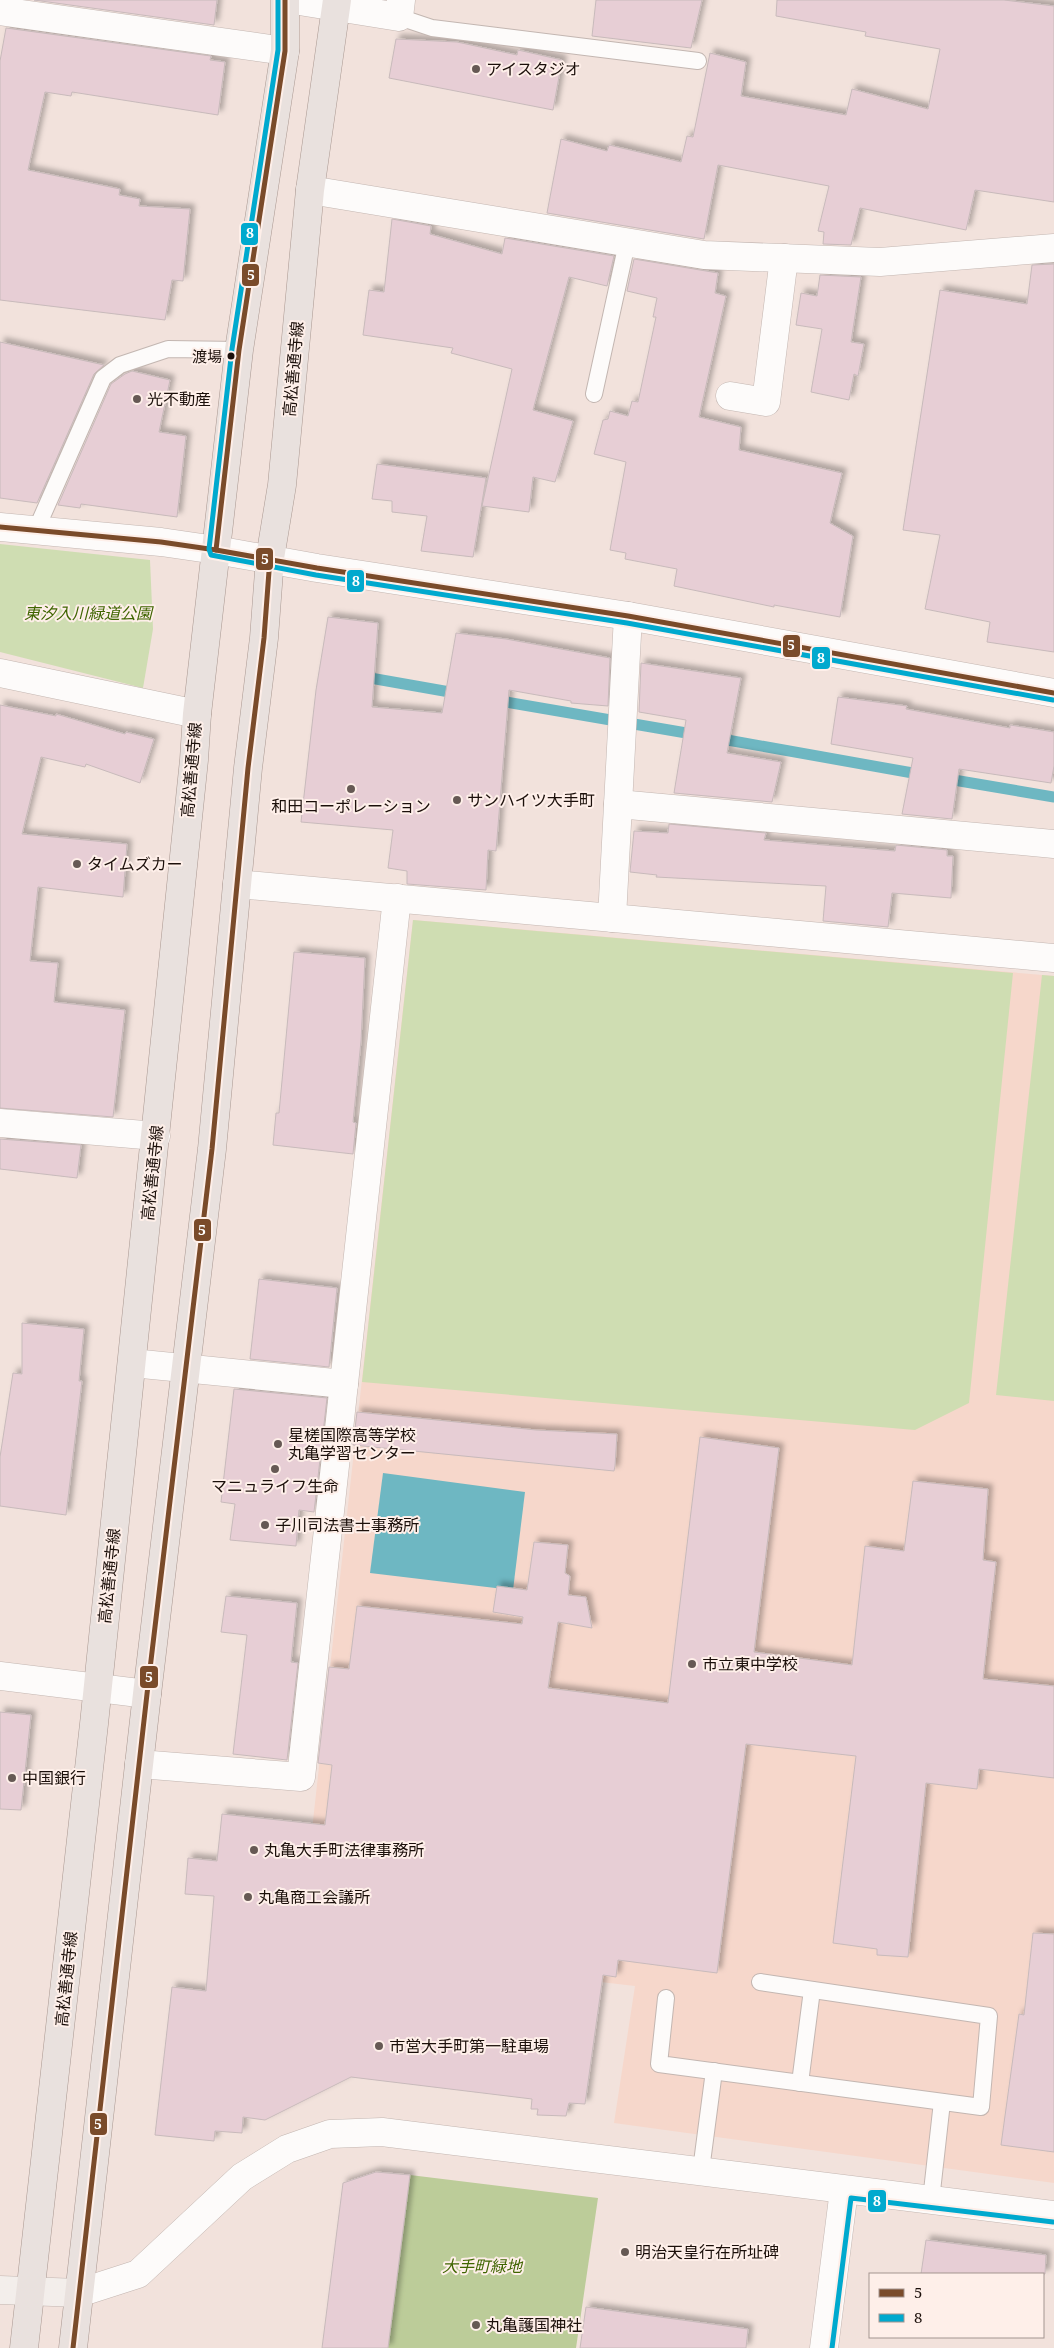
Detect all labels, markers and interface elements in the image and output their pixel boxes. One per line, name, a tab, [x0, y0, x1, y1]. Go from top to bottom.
place label: アイスタジオ	[486, 58, 581, 80]
marker: アイスタジオ	[470, 63, 482, 75]
line badge: 8	[240, 222, 259, 246]
text: 8	[246, 223, 254, 242]
line badge: 5	[241, 263, 260, 287]
text: 5	[247, 265, 255, 284]
street label: 高松善通寺線	[278, 320, 308, 418]
place label: 渡場	[192, 346, 222, 366]
marker: 渡場	[226, 351, 236, 361]
place label: 光不動産	[147, 388, 211, 410]
marker: 光不動産	[131, 393, 143, 405]
line badge: 5	[255, 547, 274, 571]
text: 5	[261, 549, 269, 568]
line badge: 8	[346, 569, 365, 593]
text: 8	[352, 571, 360, 590]
park label: 東汐入川緑道公園	[24, 602, 154, 624]
line badge: 5	[782, 634, 801, 658]
text: 5	[787, 635, 795, 654]
line badge: 8	[811, 646, 831, 670]
text: 8	[817, 648, 825, 667]
street label: 高松善通寺線	[176, 721, 206, 819]
marker: 和田コーポレーション	[345, 783, 357, 795]
place label: サンハイツ大手町	[467, 789, 595, 811]
marker: サンハイツ大手町	[451, 794, 463, 806]
place label: 和田コーポレーション	[271, 795, 431, 817]
place label: タイムズカー	[87, 853, 183, 875]
marker: タイムズカー	[71, 858, 83, 870]
street label: 高松善通寺線	[136, 1124, 168, 1222]
line badge: 5	[193, 1218, 212, 1242]
text: 5	[198, 1220, 206, 1239]
place label: 星槎国際高等学校 丸亀学習センター	[288, 1424, 416, 1464]
marker: 星槎国際高等学校 丸亀学習センター	[272, 1438, 284, 1450]
marker: マニュライフ生命	[269, 1463, 281, 1475]
place label: マニュライフ生命	[211, 1475, 339, 1497]
place label: 子川司法書士事務所	[275, 1514, 419, 1536]
marker: 子川司法書士事務所	[259, 1519, 271, 1531]
street label: 高松善通寺線	[93, 1527, 125, 1625]
place label: 市立東中学校	[702, 1653, 798, 1675]
marker: 市立東中学校	[686, 1658, 698, 1670]
line badge: 5	[139, 1665, 159, 1689]
text: 5	[145, 1667, 153, 1686]
place label: 中国銀行	[22, 1767, 86, 1789]
marker: 中国銀行	[6, 1772, 18, 1784]
place label: 丸亀大手町法律事務所	[264, 1839, 424, 1861]
marker: 丸亀大手町法律事務所	[248, 1844, 260, 1856]
place label: 丸亀商工会議所	[258, 1886, 370, 1908]
marker: 丸亀商工会議所	[242, 1891, 254, 1903]
street label: 高松善通寺線	[50, 1930, 82, 2028]
place label: 市営大手町第一駐車場	[389, 2035, 549, 2057]
marker: 市営大手町第一駐車場	[373, 2040, 385, 2052]
line badge: 5	[89, 2112, 108, 2136]
text: 5	[94, 2114, 102, 2133]
line badge: 8	[867, 2189, 887, 2213]
text: 8	[873, 2191, 881, 2210]
place label: 明治天皇行在所址碑	[635, 2241, 779, 2263]
marker: 明治天皇行在所址碑	[619, 2246, 631, 2258]
park label: 大手町緑地	[442, 2255, 524, 2277]
legend	[869, 2273, 1044, 2338]
text: 5	[914, 2282, 922, 2302]
text: 8	[914, 2307, 922, 2327]
place label: 丸亀護国神社	[486, 2314, 582, 2336]
marker: 丸亀護国神社	[470, 2319, 482, 2331]

